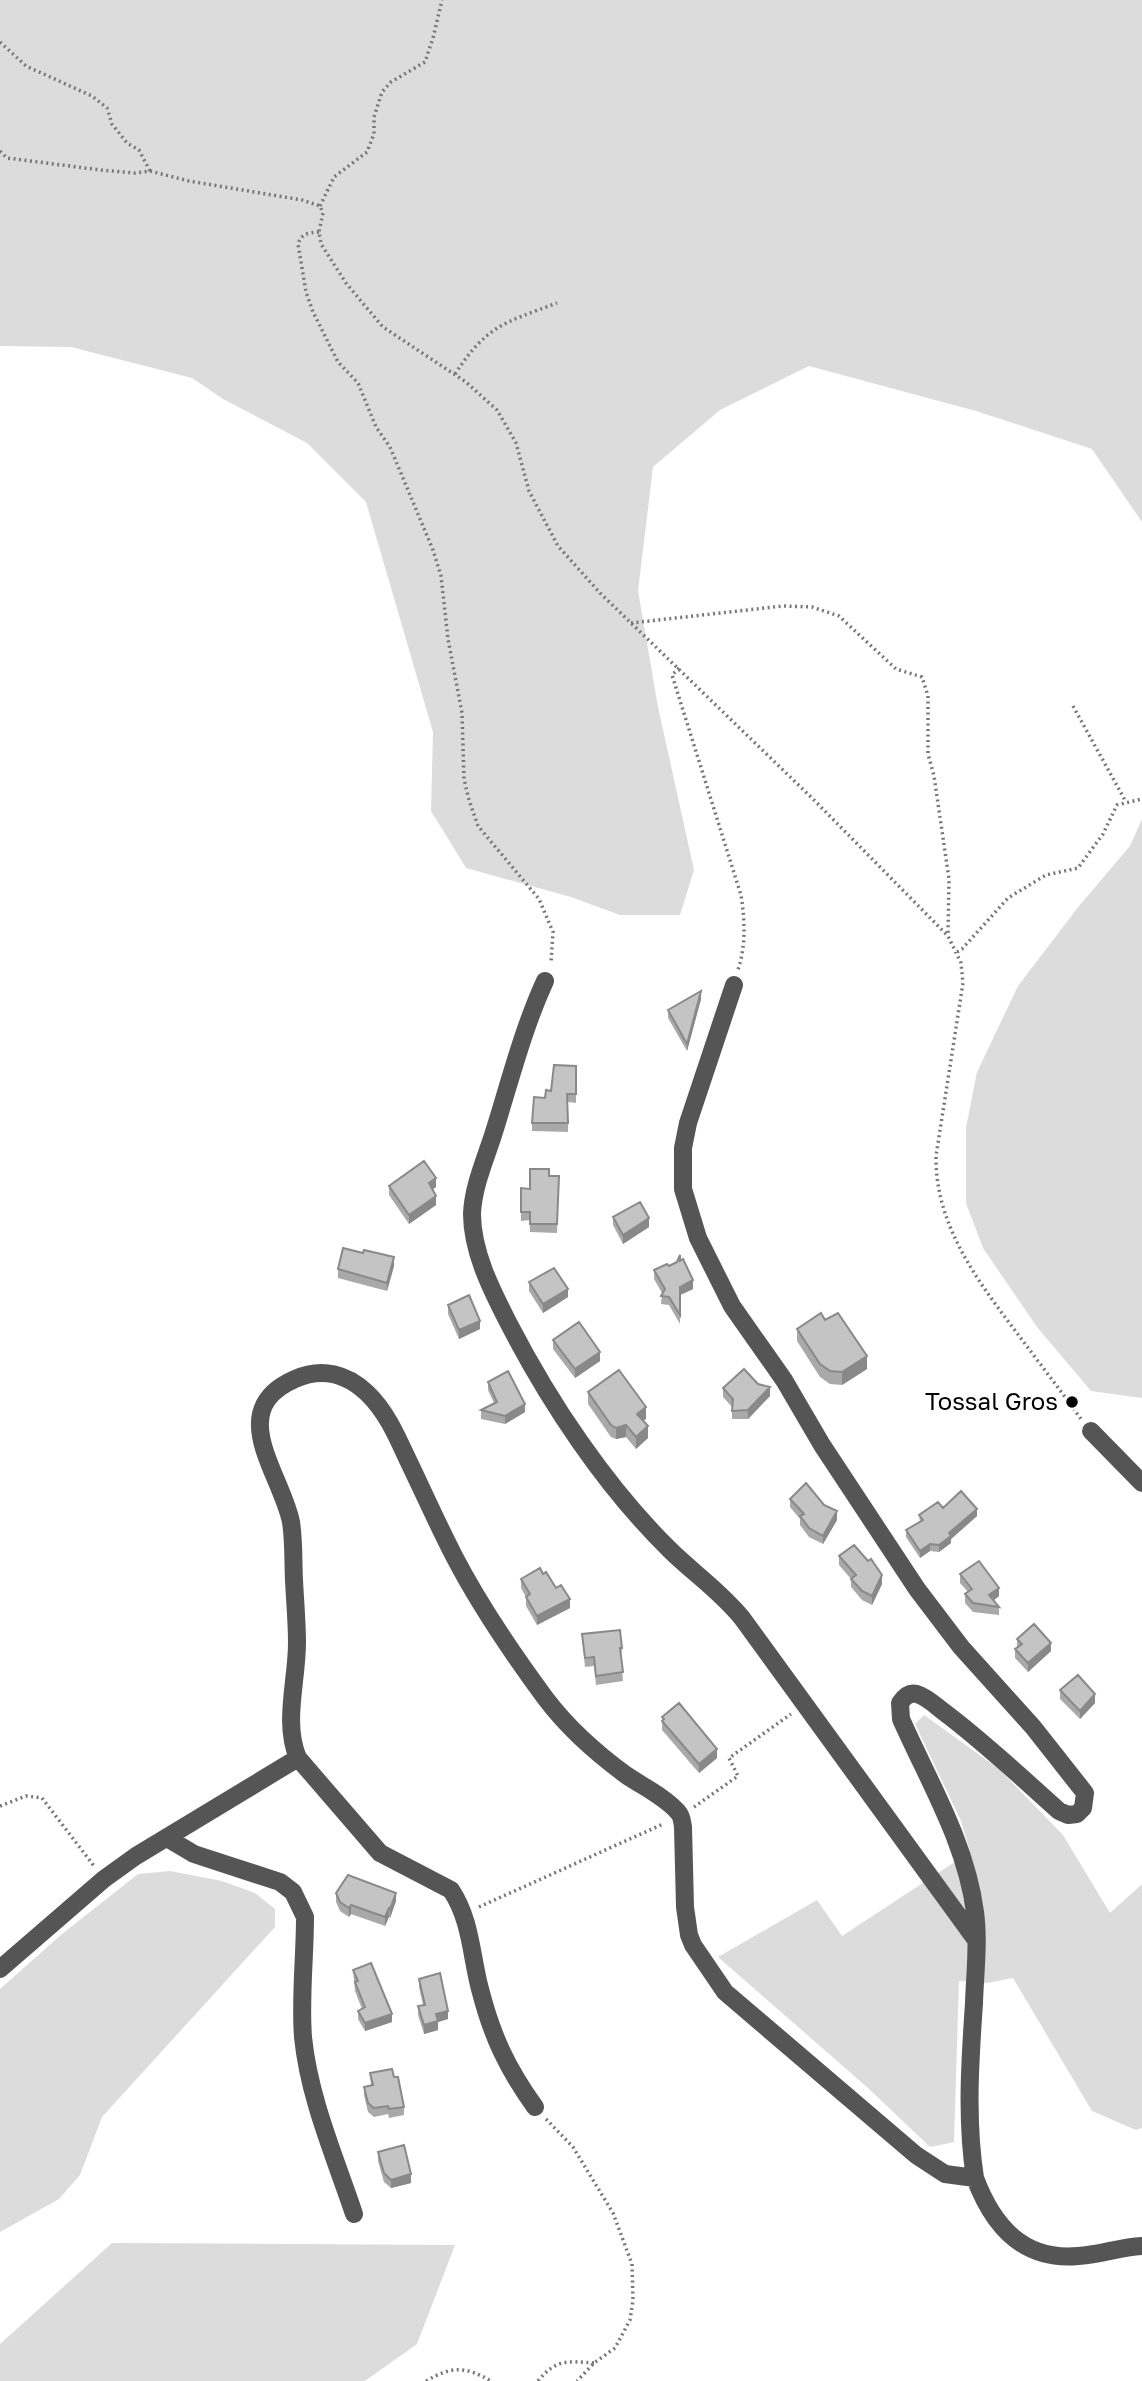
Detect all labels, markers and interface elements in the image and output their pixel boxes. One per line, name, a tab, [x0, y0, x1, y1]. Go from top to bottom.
place label: Tossal Gros	[925, 1386, 1058, 1415]
marker: Tossal Gros	[1064, 1394, 1080, 1410]

